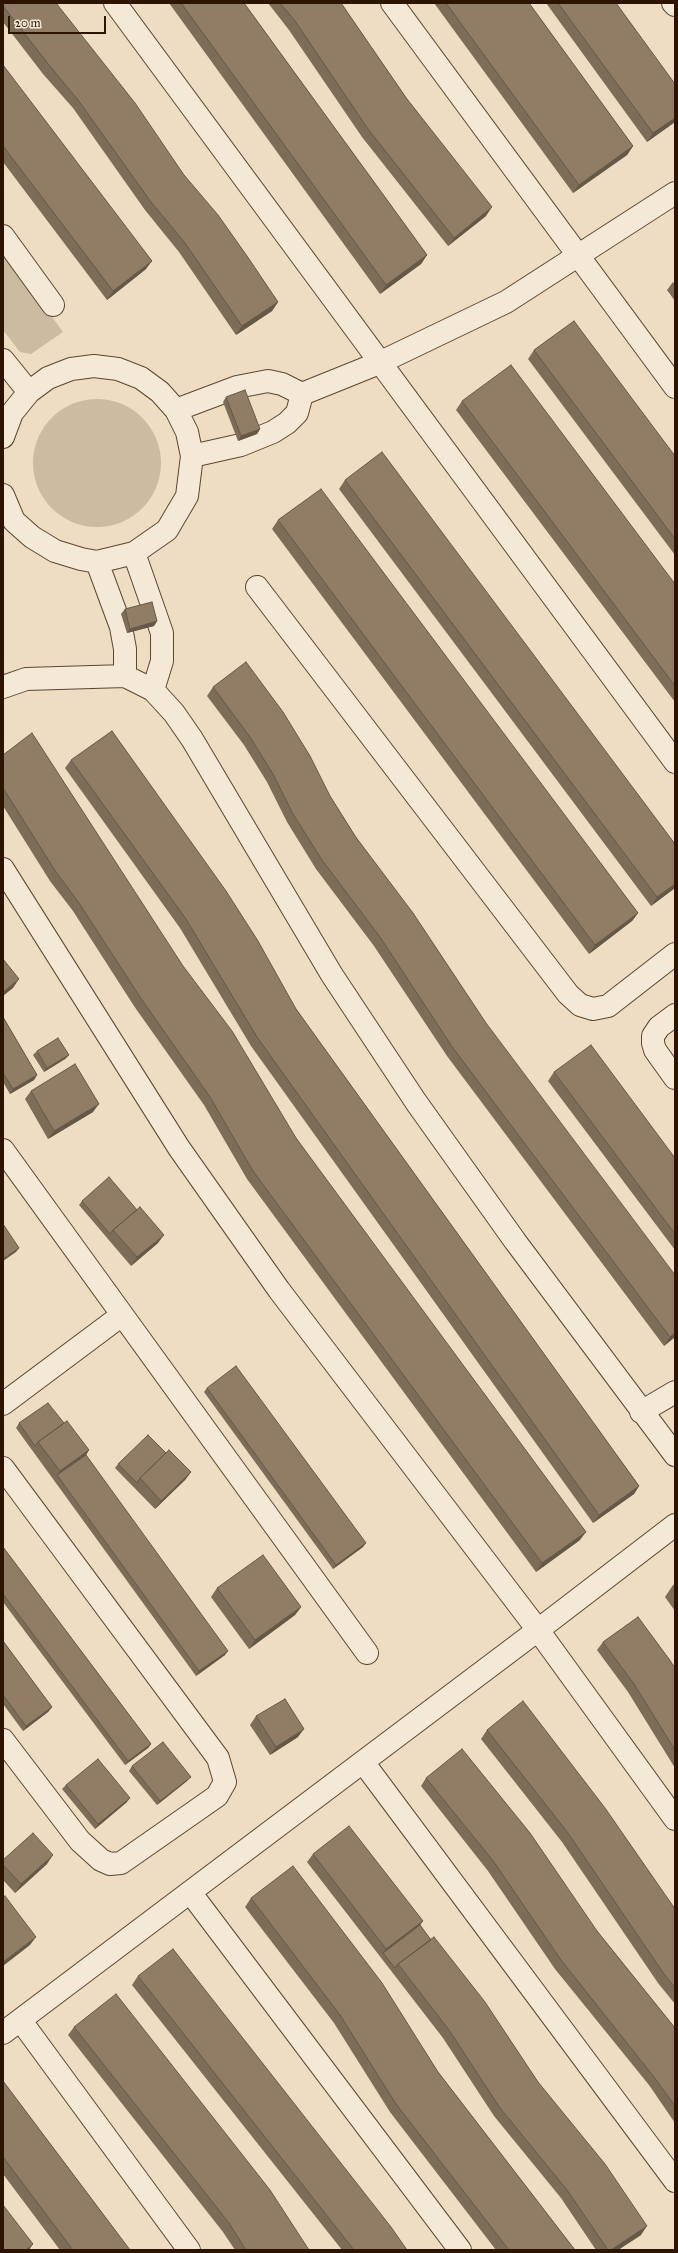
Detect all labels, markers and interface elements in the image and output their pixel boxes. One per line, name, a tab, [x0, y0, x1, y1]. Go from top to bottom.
scale bar	[10, 8, 108, 34]
text: 20 m	[15, 16, 41, 30]

